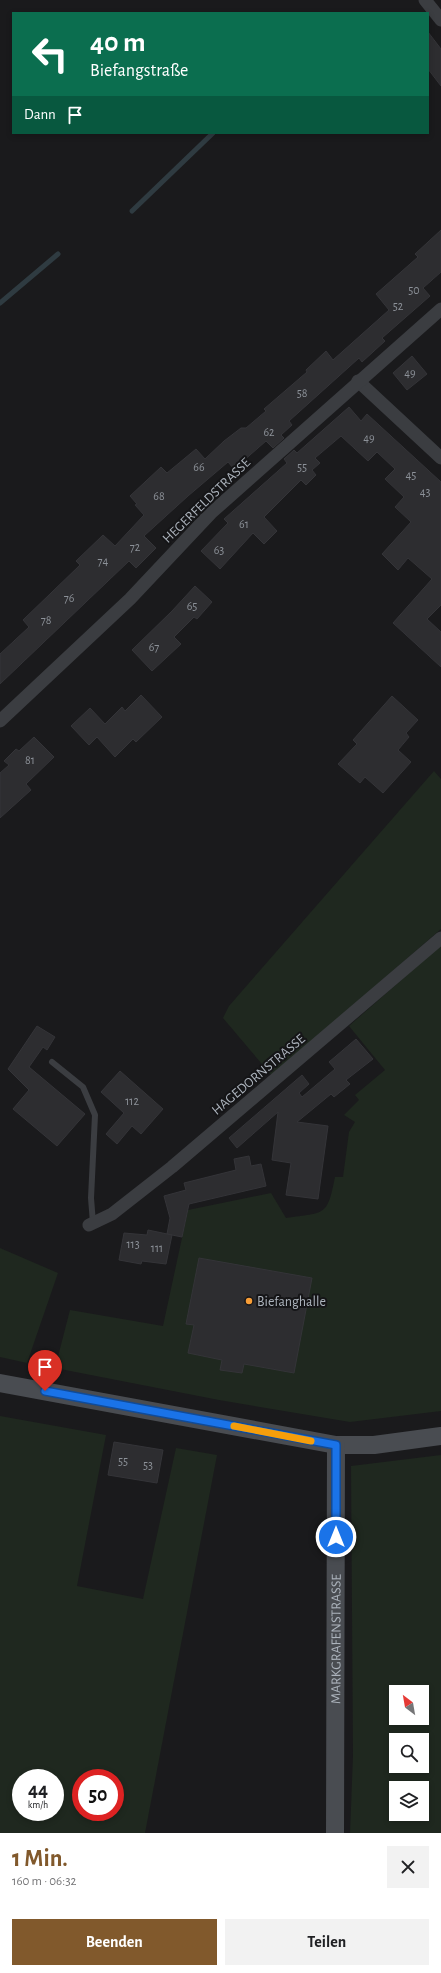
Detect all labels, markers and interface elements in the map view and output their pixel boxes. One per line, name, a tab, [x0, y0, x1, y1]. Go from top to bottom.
icon: left	[24, 28, 76, 80]
text: 40 m	[90, 29, 146, 57]
text: Biefangstraße	[90, 62, 188, 80]
icon: arrive	[64, 104, 86, 126]
text: Dann	[24, 107, 56, 122]
house number: 50	[408, 284, 420, 296]
house number: 52	[393, 300, 404, 312]
house number: 49	[404, 367, 416, 379]
house number: 58	[297, 387, 308, 399]
house number: 62	[263, 426, 275, 438]
house number: 49	[363, 432, 375, 444]
street label: HEGERFELDSTRASSE	[160, 455, 253, 546]
house number: 66	[193, 461, 205, 473]
house number: 55	[297, 461, 307, 473]
house number: 45	[406, 469, 416, 481]
house number: 43	[420, 486, 430, 498]
house number: 68	[153, 490, 165, 502]
house number: 61	[239, 518, 249, 530]
house number: 72	[130, 541, 141, 553]
house number: 63	[214, 544, 224, 556]
house number: 74	[98, 555, 109, 567]
house number: 76	[64, 592, 75, 604]
house number: 65	[187, 600, 197, 612]
house number: 78	[41, 614, 52, 626]
house number: 67	[149, 641, 159, 653]
house number: 81	[25, 754, 35, 766]
street label: HAGEDORNSTRASSE	[209, 1032, 308, 1118]
house number: 112	[125, 1095, 139, 1107]
house number: 113	[126, 1238, 140, 1250]
house number: 111	[151, 1242, 163, 1254]
place label: Biefanghalle	[257, 1295, 326, 1309]
marker: Biefanghalle	[244, 1296, 254, 1306]
pin	[28, 1350, 62, 1391]
icon: arrive	[34, 1356, 56, 1378]
house number: 55	[118, 1455, 128, 1467]
house number: 53	[143, 1459, 153, 1471]
position arrow	[315, 1516, 357, 1558]
street label: MARKGRAFENSTRASSE	[329, 1574, 344, 1704]
north arrow	[389, 1685, 429, 1725]
map controls	[389, 1685, 429, 1821]
button: search	[389, 1733, 429, 1773]
speed limit sign: 50	[72, 1769, 124, 1821]
text: 44	[28, 1780, 48, 1800]
button: layers	[389, 1781, 429, 1821]
text: km/h	[28, 1800, 48, 1810]
button: close	[387, 1846, 429, 1888]
text: 1 Min.	[12, 1847, 68, 1871]
text: 160 m · 06:32	[12, 1875, 76, 1888]
button: Beenden	[12, 1919, 217, 1965]
button: Teilen	[225, 1919, 429, 1965]

